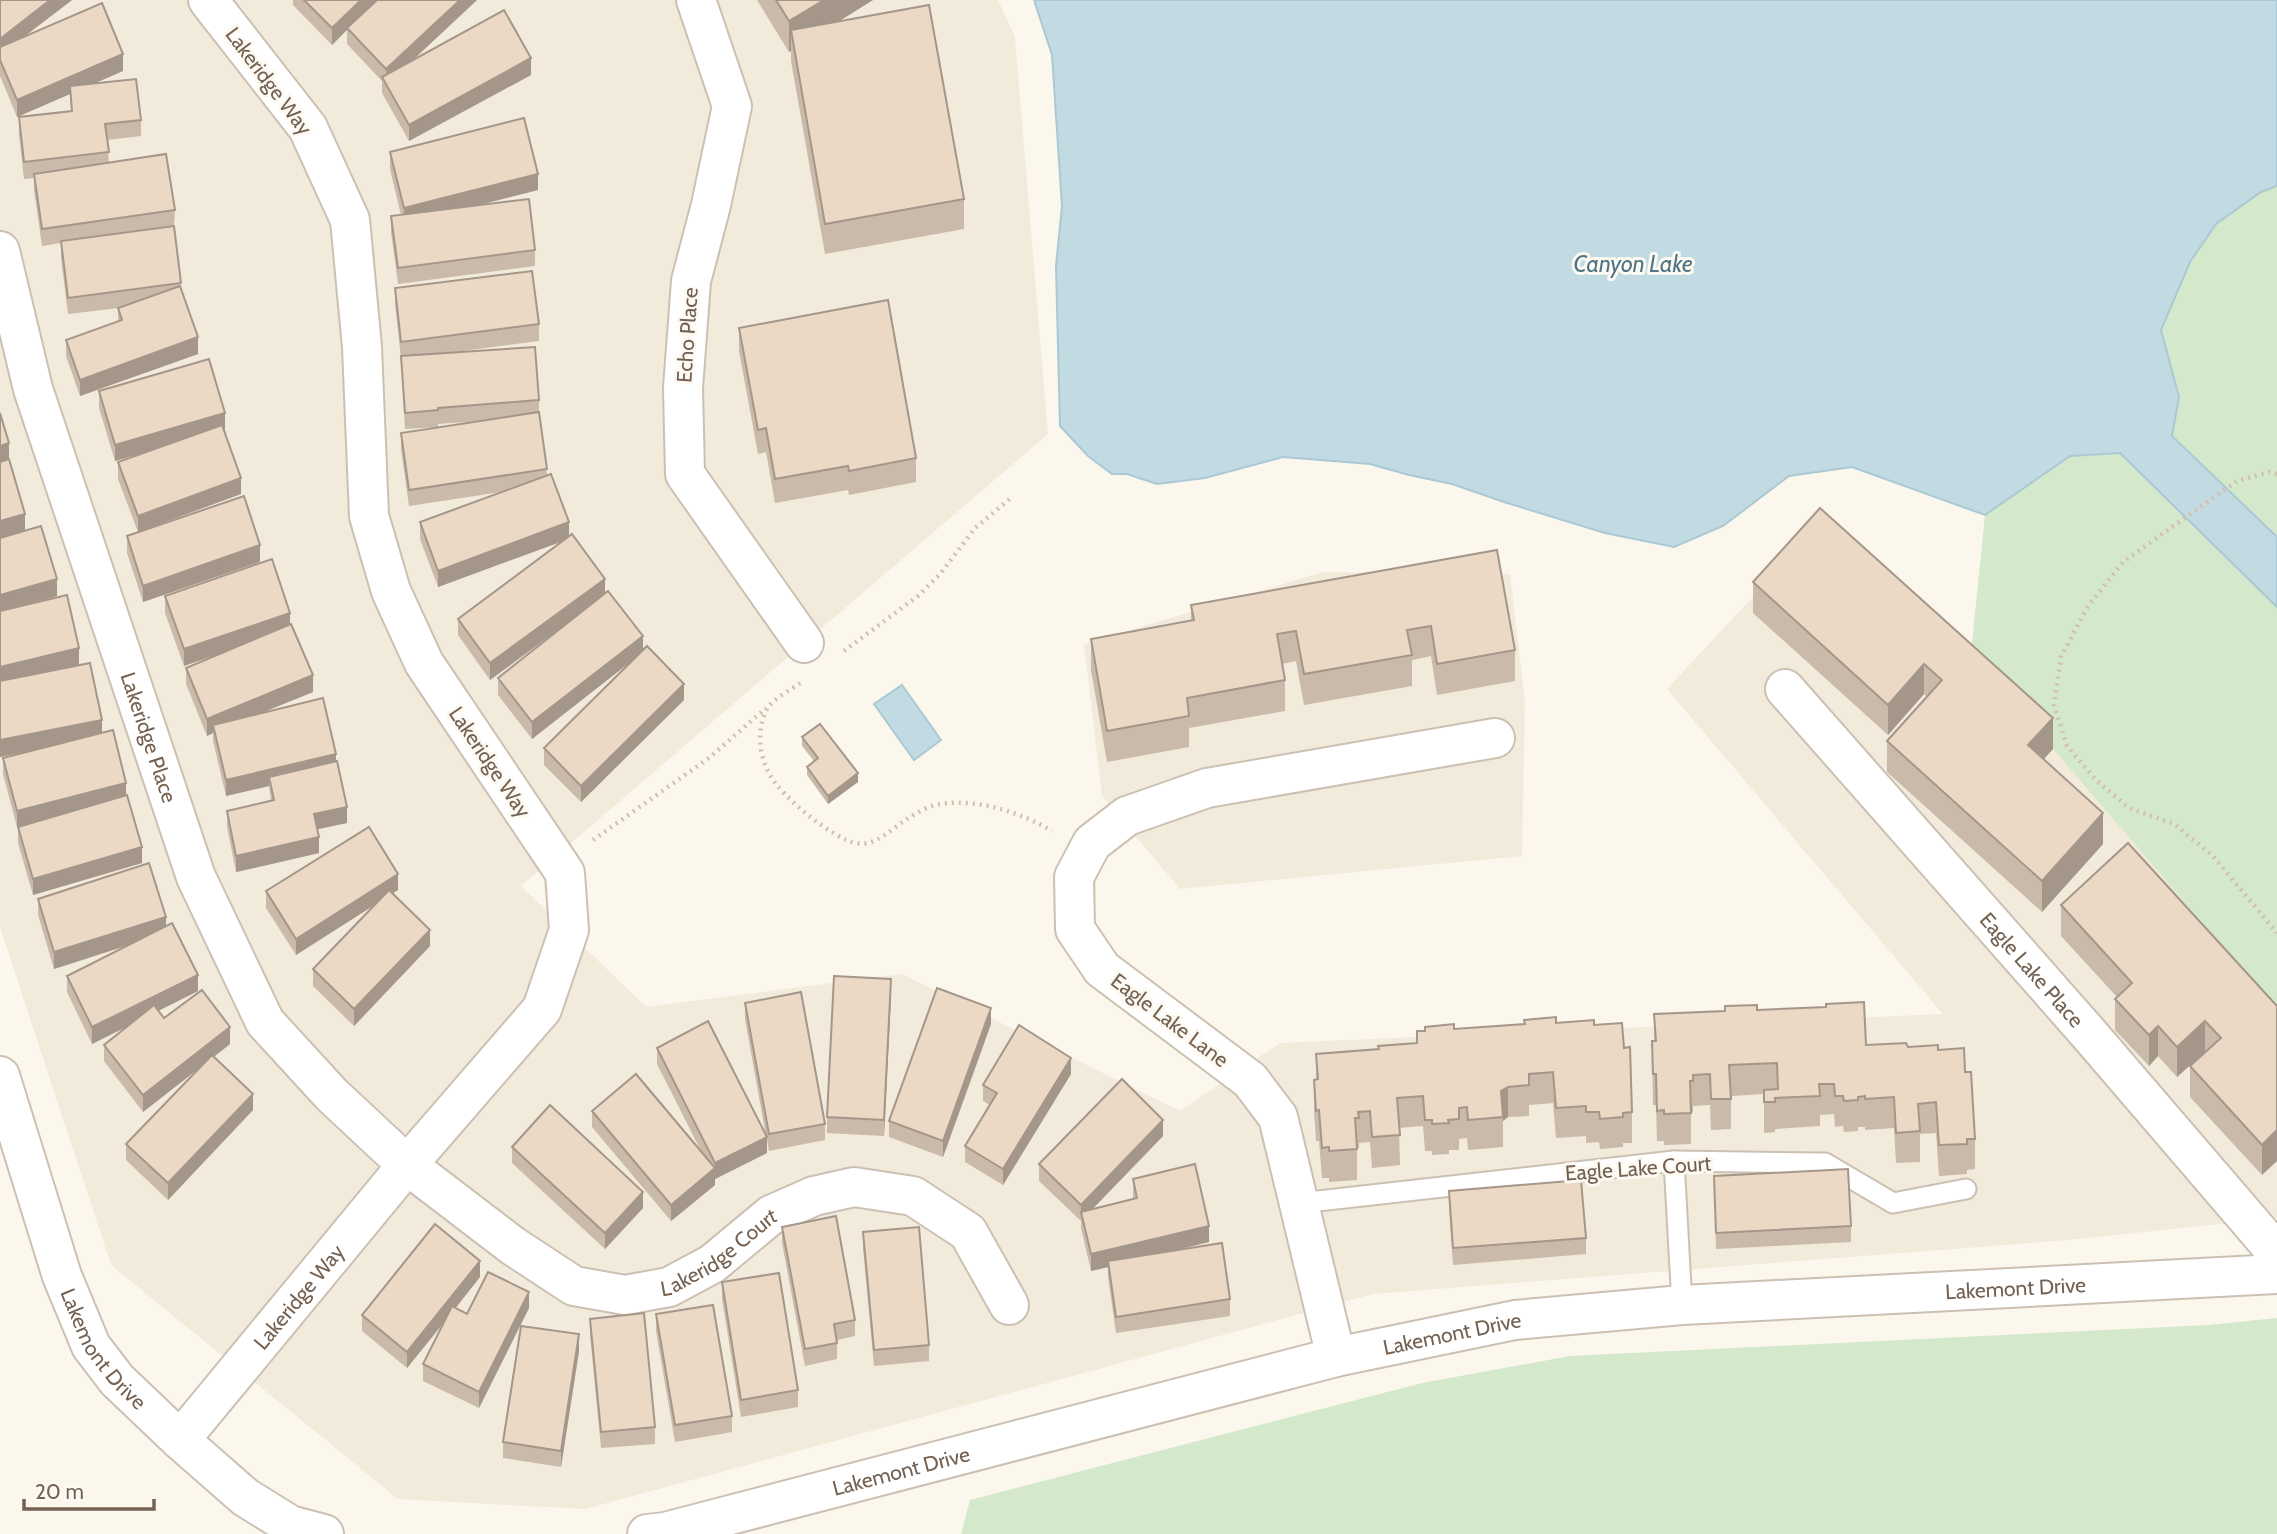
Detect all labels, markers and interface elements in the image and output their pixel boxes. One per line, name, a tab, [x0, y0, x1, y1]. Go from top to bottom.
street label: Lakeridge Way	[220, 22, 318, 140]
water label: Canyon Lake	[1574, 250, 1692, 278]
street label: Echo Place	[671, 286, 703, 384]
street label: Lakeridge Place	[116, 669, 183, 806]
street label: Lakeridge Way	[444, 702, 536, 822]
street label: Eagle Lake Place	[1975, 907, 2090, 1032]
street label: Eagle Lake Lane	[1106, 968, 1234, 1072]
street label: Eagle Lake Court	[1564, 1150, 1712, 1186]
street label: Lakeridge Court	[658, 1202, 780, 1301]
street label: Lakeridge Way	[248, 1239, 349, 1354]
street label: Lakemont Drive	[1945, 1271, 2087, 1304]
street label: Lakemont Drive	[56, 1284, 152, 1414]
street label: Lakemont Drive	[1380, 1307, 1522, 1360]
street label: Lakemont Drive	[830, 1441, 973, 1500]
scale bar	[24, 1468, 154, 1512]
text: 20 m	[35, 1479, 84, 1504]

